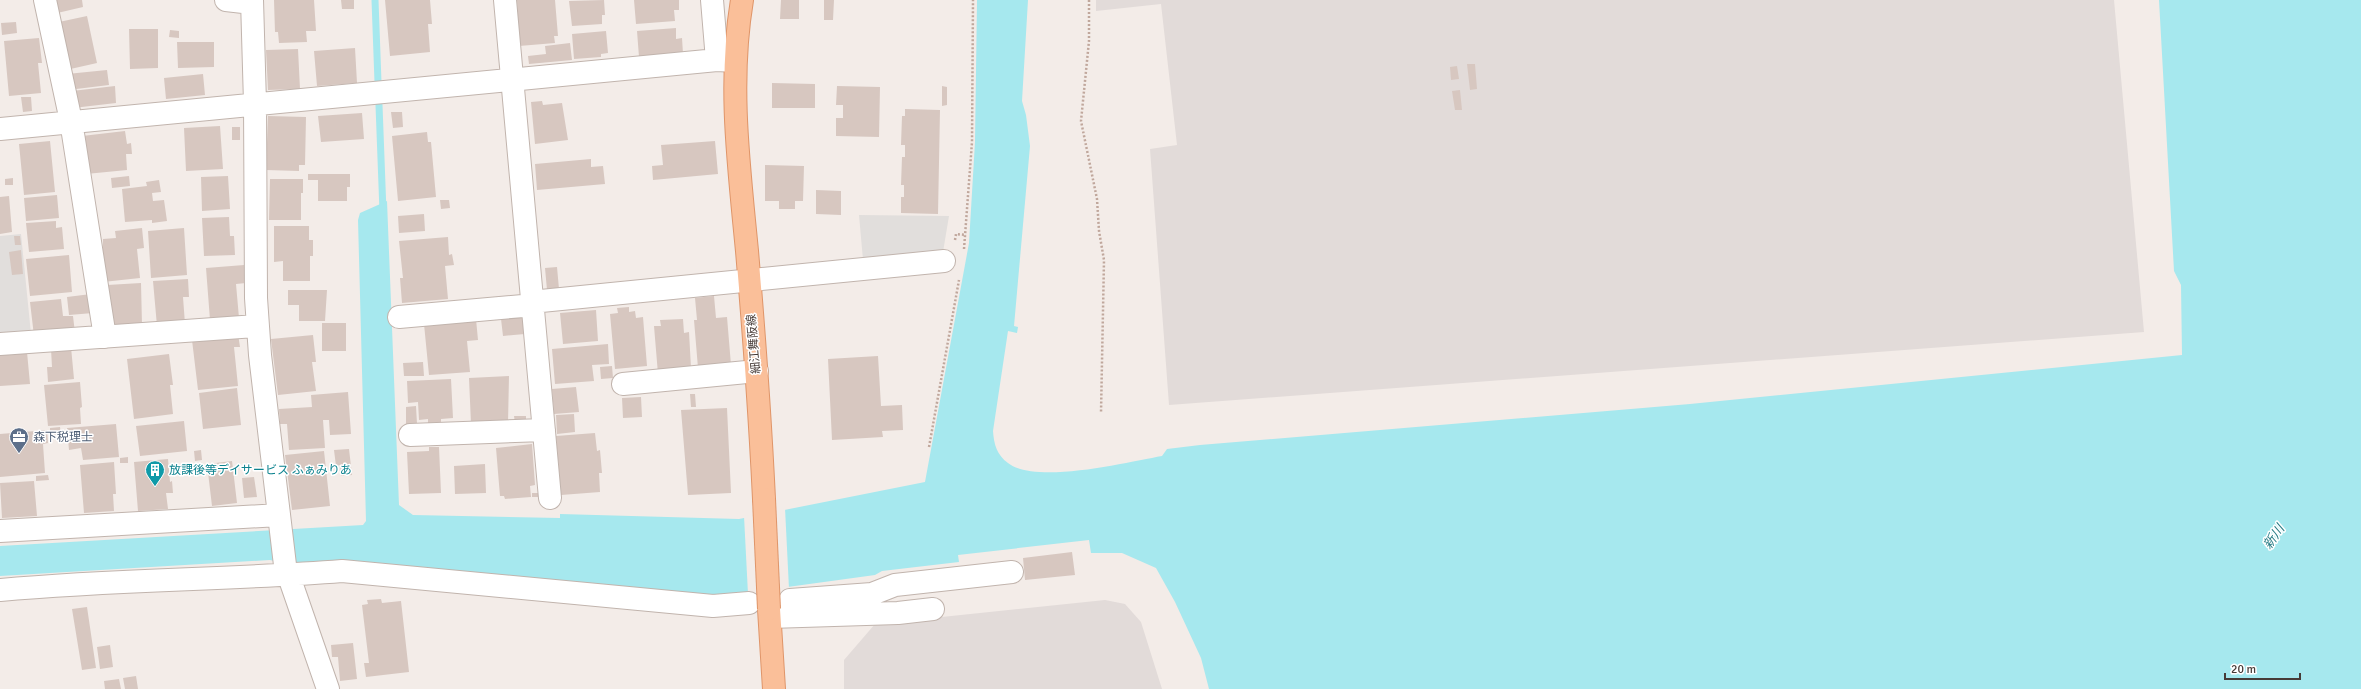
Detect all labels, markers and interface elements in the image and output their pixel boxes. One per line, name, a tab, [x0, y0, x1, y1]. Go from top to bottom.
street label: 細江舞阪線	[744, 313, 764, 375]
office icon: 森下税理士	[8, 426, 30, 454]
place label: 森下税理士	[33, 430, 93, 445]
building icon: 放課後等デイサービス ふぁみりあ	[144, 459, 166, 487]
place label: 放課後等デイサービス ふぁみりあ	[169, 463, 352, 478]
water label: 新川	[2260, 520, 2289, 552]
scale bar	[2225, 655, 2300, 681]
text: 20 m	[2231, 662, 2256, 677]

